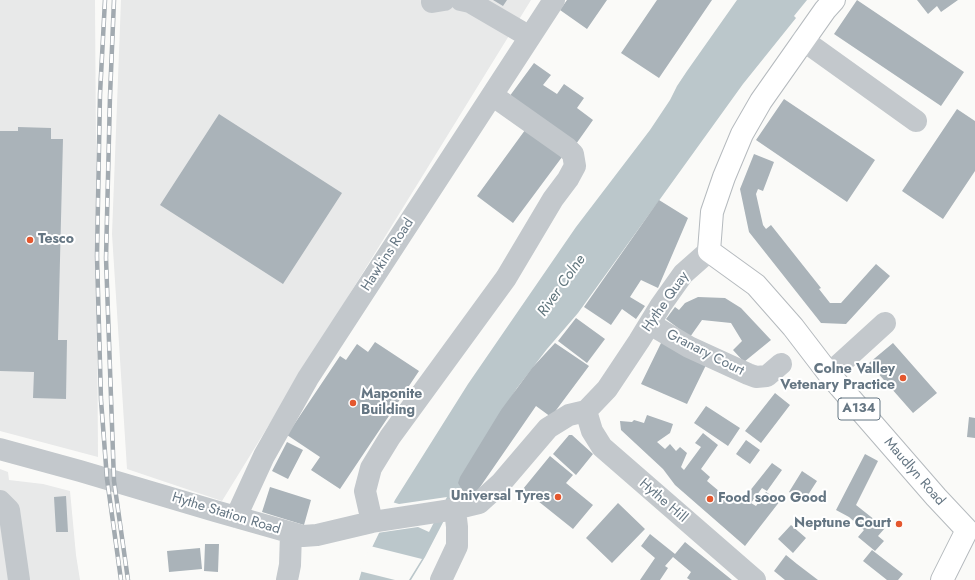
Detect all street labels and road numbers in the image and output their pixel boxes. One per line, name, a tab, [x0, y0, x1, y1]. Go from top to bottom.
street label: Hawkins Road	[358, 215, 418, 295]
street label: Hythe Quay	[639, 269, 693, 335]
street label: Granary Court	[663, 326, 747, 380]
road number: A134	[838, 398, 880, 420]
street label: Maudlyn Road	[880, 435, 948, 509]
street label: Hythe Hill	[635, 476, 691, 526]
street label: Hythe Station Road	[170, 490, 282, 538]

